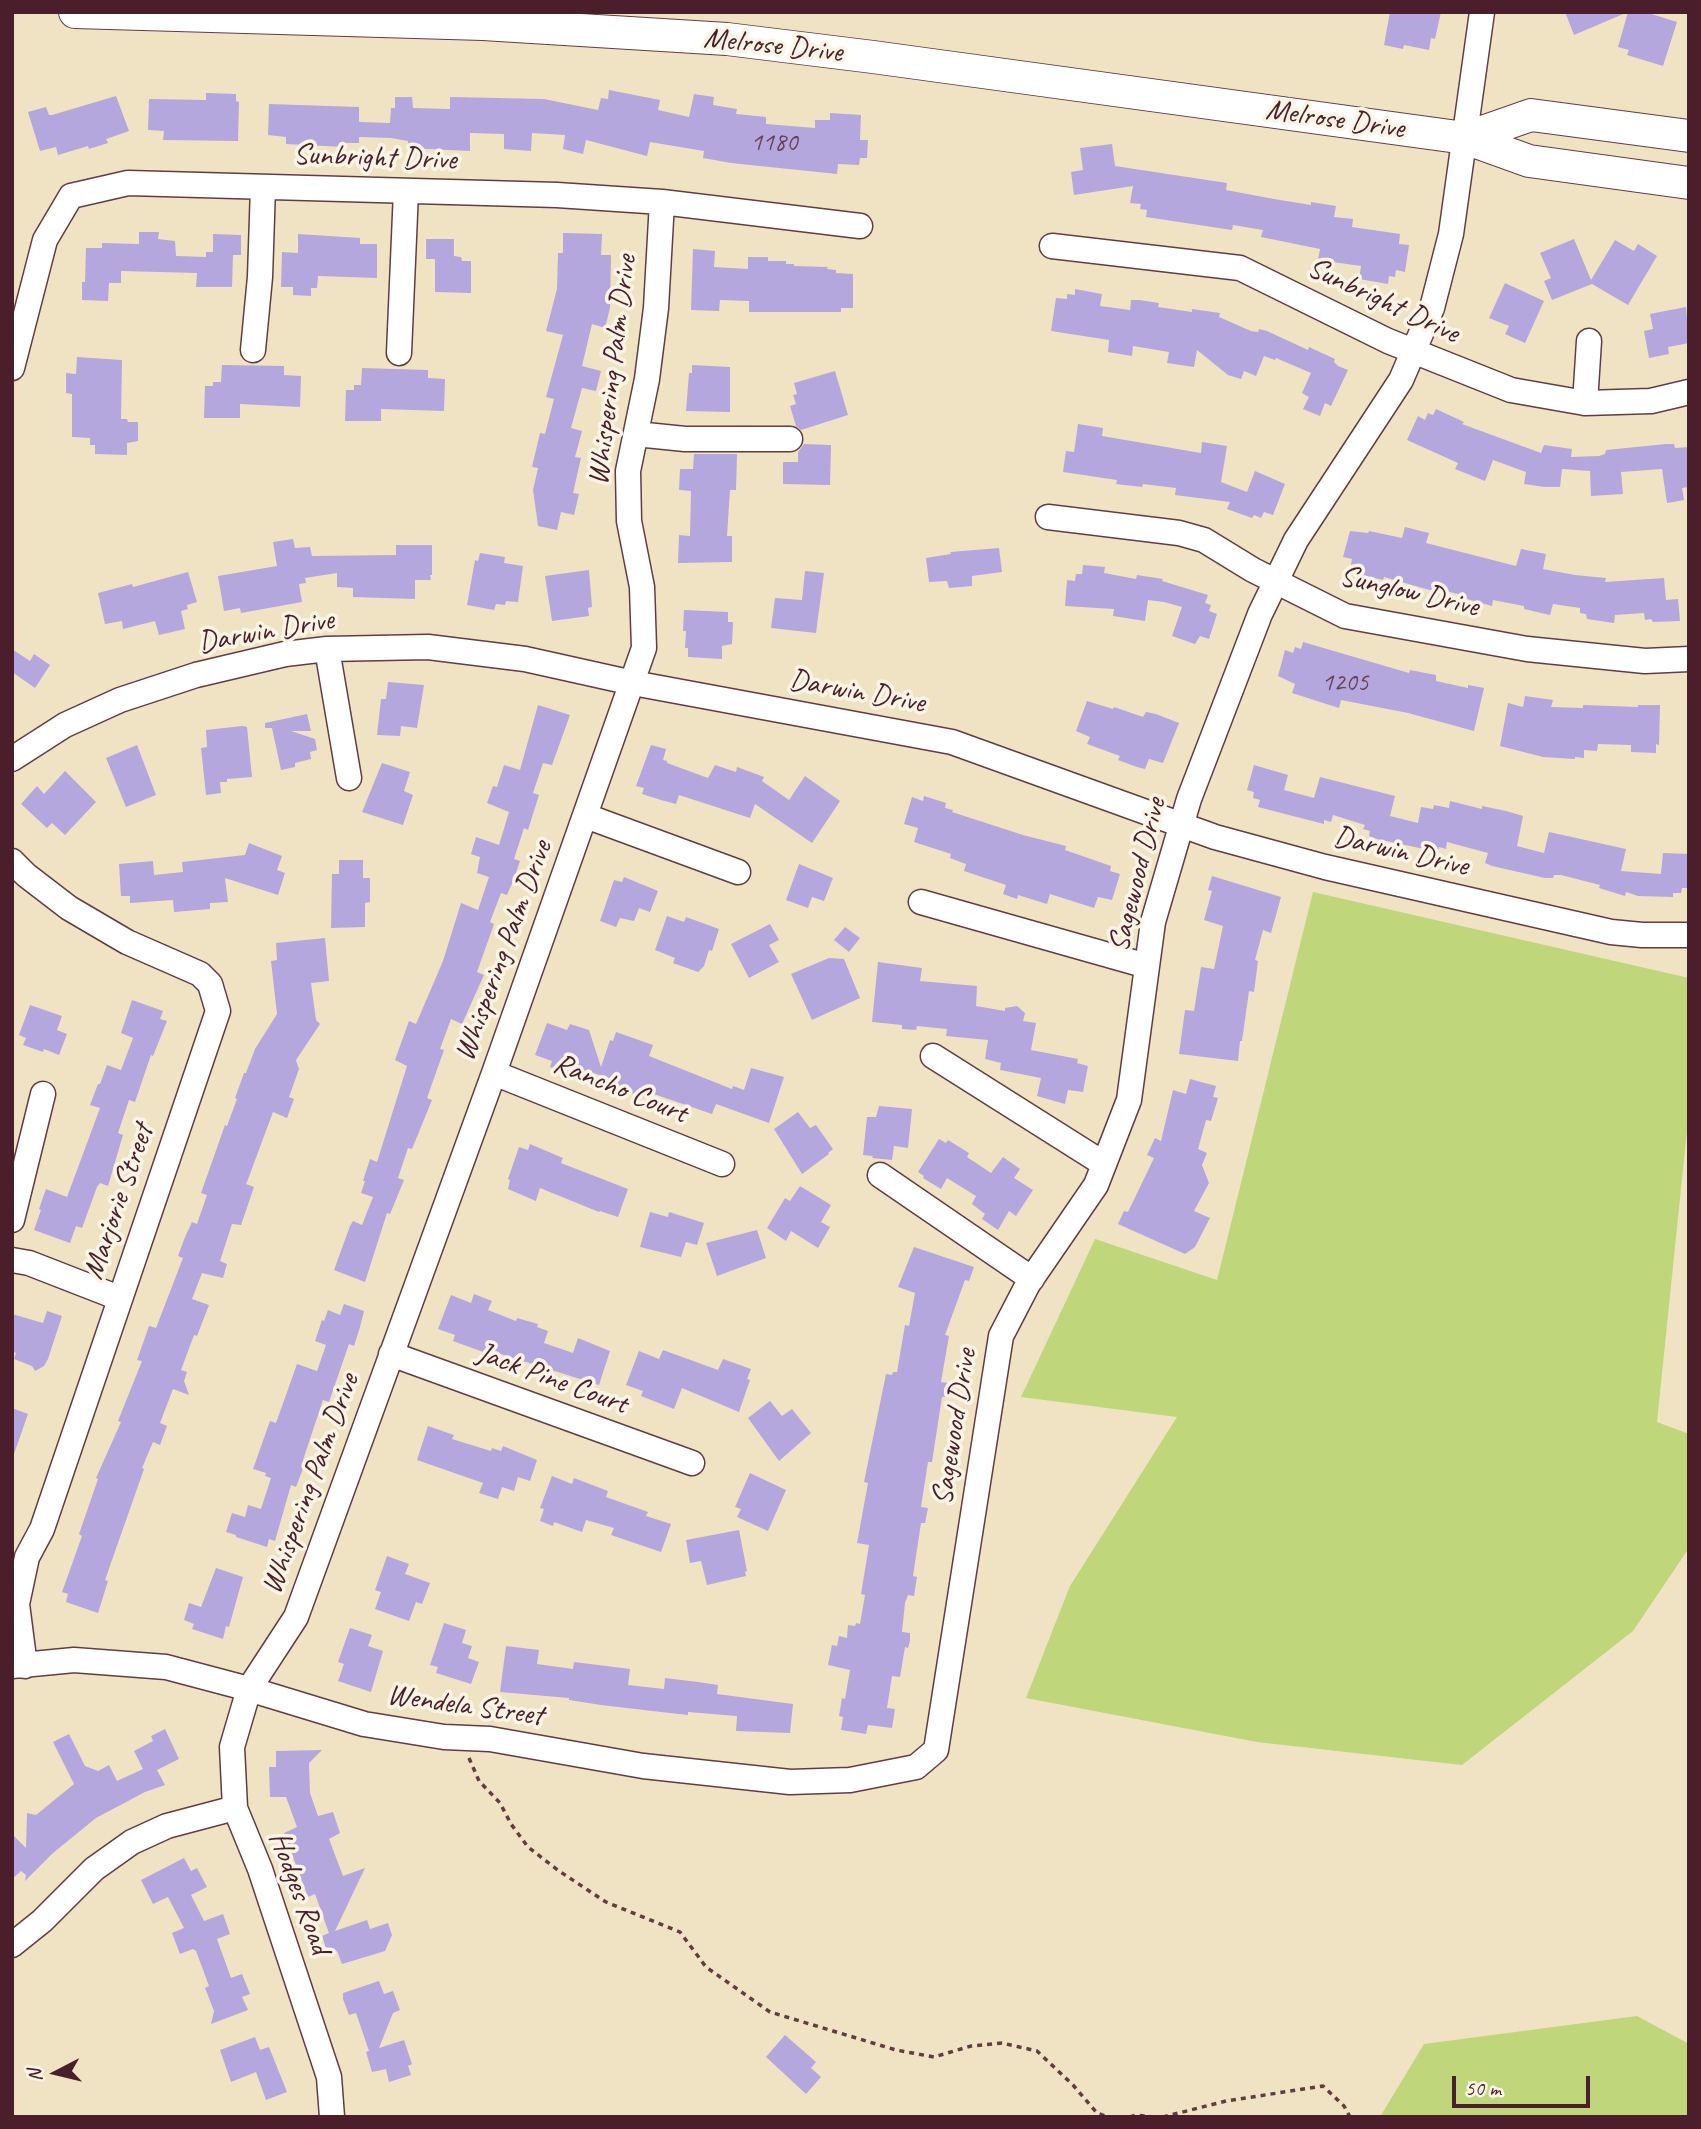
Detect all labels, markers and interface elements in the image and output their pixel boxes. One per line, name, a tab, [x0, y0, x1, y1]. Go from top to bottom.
street label: Melrose Drive	[702, 21, 844, 71]
street label: Melrose Drive	[1264, 92, 1406, 148]
house number: 1180	[751, 127, 797, 159]
street label: Sunbright Drive	[293, 137, 457, 179]
street label: Sunbright Drive	[1301, 250, 1465, 352]
street label: Whispering Palm Drive	[581, 253, 645, 487]
street label: Sunglow Drive	[1336, 559, 1482, 625]
street label: Darwin Drive	[195, 602, 337, 662]
street label: Darwin Drive	[786, 662, 928, 722]
house number: 1205	[1322, 667, 1368, 699]
street label: Sagewood Drive	[1101, 794, 1175, 956]
street label: Darwin Drive	[1330, 819, 1472, 885]
street label: Whispering Palm Drive	[447, 836, 561, 1066]
street label: Rancho Court	[548, 1046, 692, 1132]
street label: Marjorie Street	[76, 1120, 162, 1284]
street label: Jack Pine Court	[472, 1335, 632, 1423]
street label: Sagewood Drive	[925, 1346, 985, 1508]
street label: Whispering Palm Drive	[254, 1369, 368, 1599]
street label: Wendela Street	[385, 1677, 545, 1735]
street label: Hodges Road	[260, 1827, 338, 1959]
north arrow	[21, 2038, 91, 2108]
scale bar	[1456, 2062, 1594, 2106]
text: N	[23, 2068, 48, 2083]
text: 50 m	[1465, 2075, 1501, 2101]

